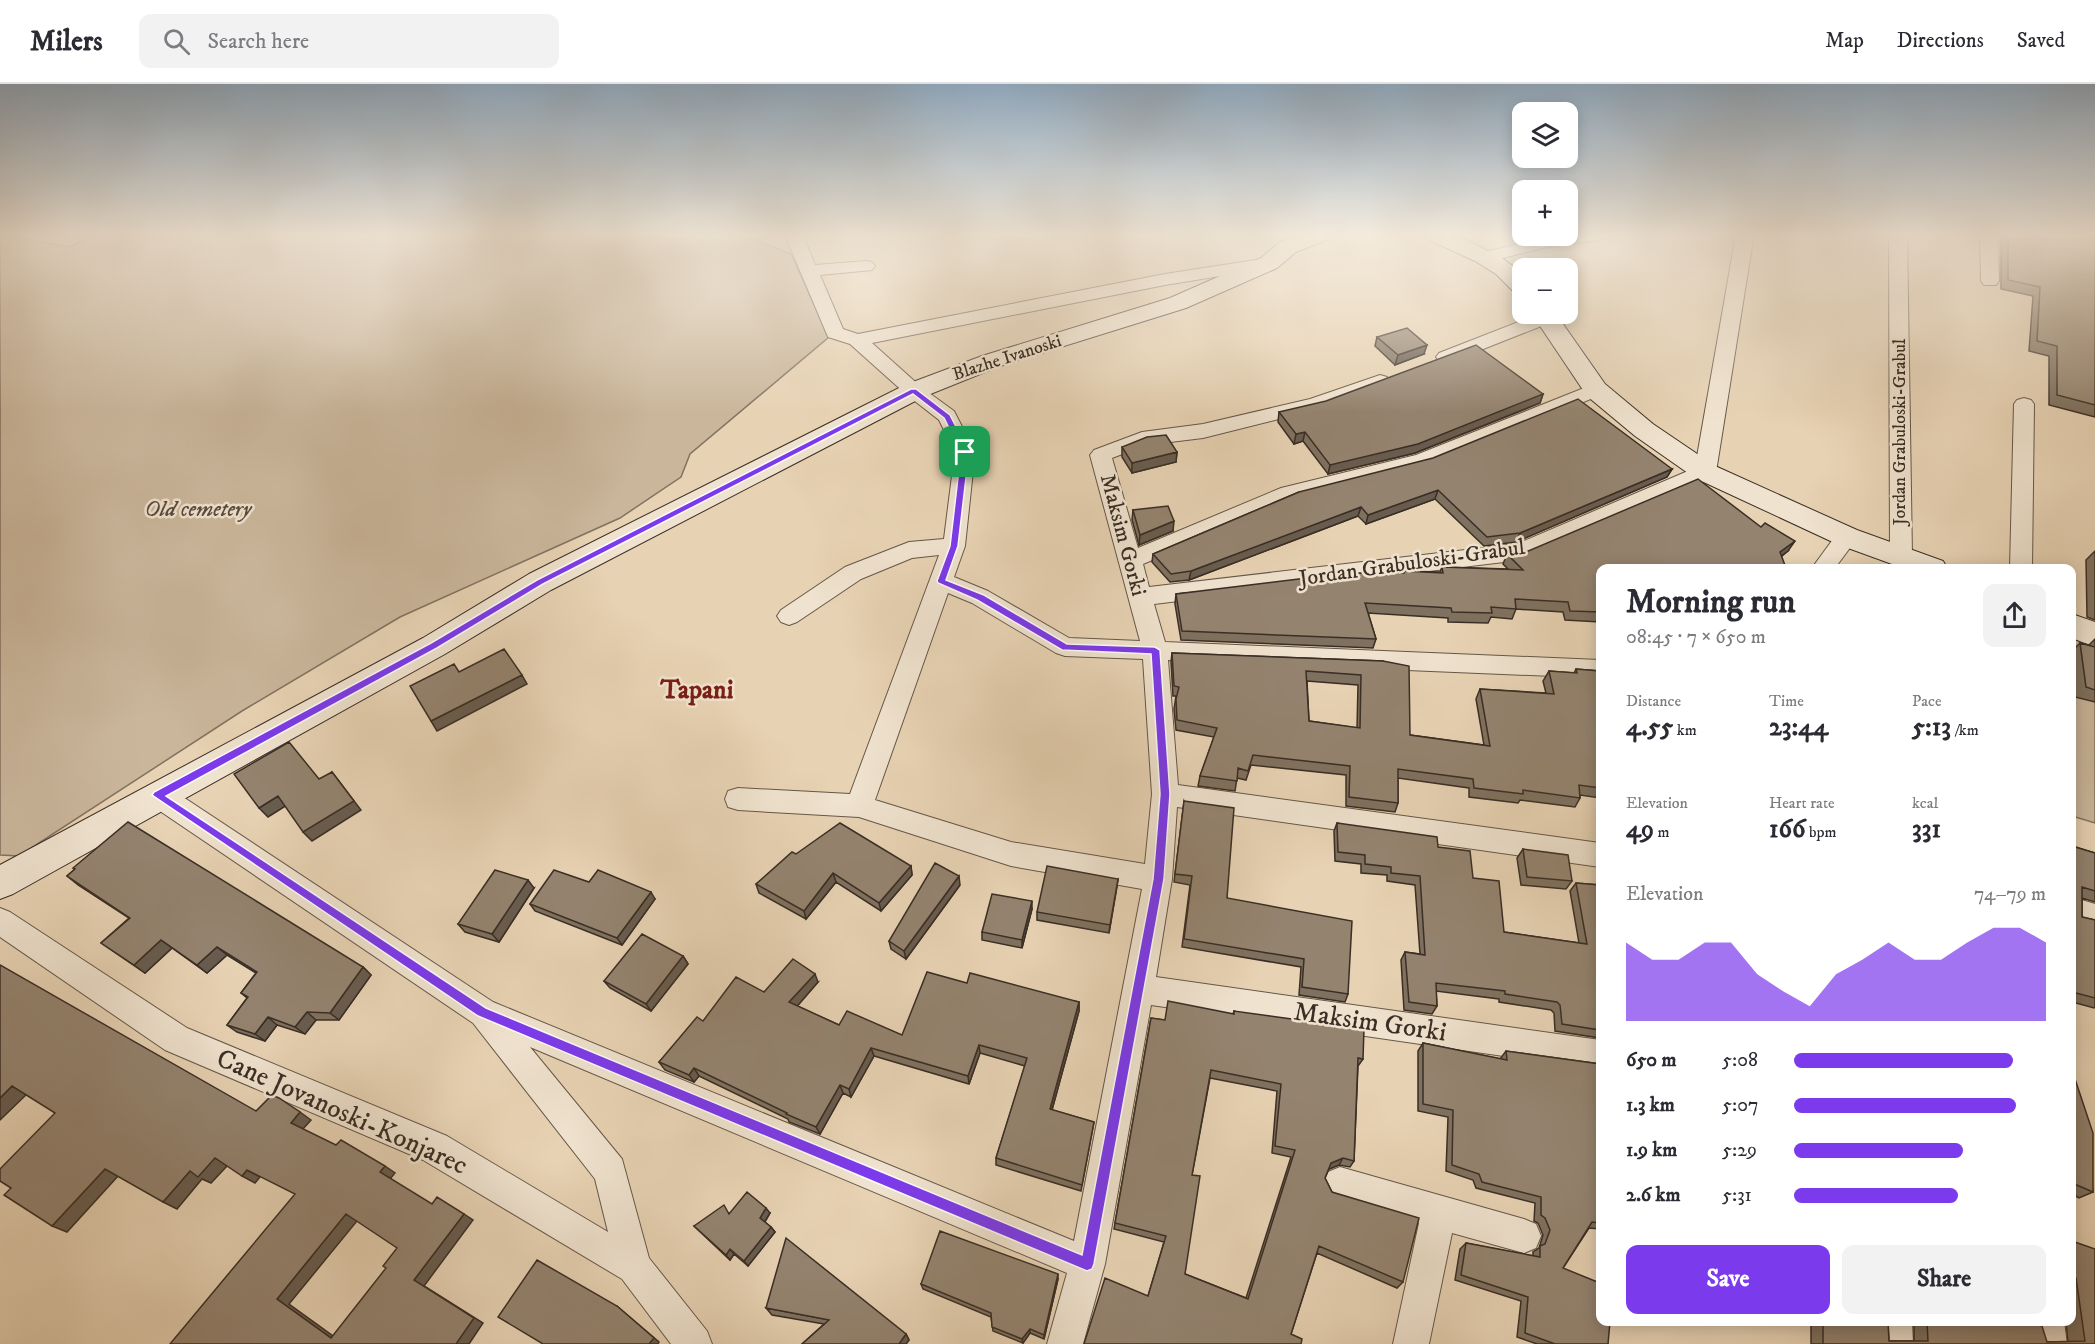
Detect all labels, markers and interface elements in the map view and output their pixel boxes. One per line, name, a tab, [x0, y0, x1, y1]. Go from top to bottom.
search box	[139, 14, 559, 68]
text: Milers	[30, 24, 103, 59]
icon: search	[160, 25, 193, 58]
text: Search here	[208, 28, 309, 55]
text: Map	[1825, 28, 1864, 54]
text: Directions	[1897, 28, 1984, 54]
text: Saved	[2017, 28, 2065, 54]
map controls	[1512, 102, 1578, 324]
button: layers	[1512, 102, 1578, 168]
button: +	[1512, 180, 1578, 246]
button: −	[1512, 258, 1578, 324]
street label: Blazhe Ivanoski	[950, 330, 1064, 386]
street label: Jordan Grabuloski-Grabul	[1889, 338, 1911, 527]
pin	[939, 426, 990, 477]
icon: arrive	[948, 435, 981, 468]
street label: Maksim Gorki	[1094, 471, 1152, 599]
park label: Old cemetery	[145, 496, 253, 523]
street label: Jordan Grabuloski-Grabul	[1295, 534, 1527, 593]
text: Morning run	[1626, 582, 1795, 623]
button: share	[1983, 584, 2046, 647]
text: 08:45 · 7 × 650 m	[1626, 625, 1766, 650]
district label: Tapani	[660, 674, 734, 707]
text: Distance	[1626, 691, 1681, 711]
text: Time	[1769, 691, 1804, 711]
text: Pace	[1912, 691, 1942, 711]
text: 4.55	[1626, 711, 1673, 744]
text: 23:44	[1769, 711, 1828, 744]
text: 5:13	[1912, 711, 1951, 744]
text: km	[1673, 720, 1697, 740]
text: /km	[1951, 720, 1979, 740]
text: Elevation	[1626, 793, 1688, 813]
text: Heart rate	[1769, 793, 1835, 813]
text: kcal	[1912, 793, 1938, 813]
text: 49	[1626, 813, 1654, 846]
text: 166	[1769, 813, 1806, 846]
text: 331	[1912, 813, 1941, 846]
text: m	[1654, 822, 1669, 842]
text: bpm	[1806, 822, 1837, 842]
text: Elevation	[1626, 882, 1703, 907]
text: 74–79 m	[1974, 882, 2046, 907]
street label: Maksim Gorki	[1291, 994, 1449, 1050]
street label: Cane Jovanoski-Konjarec	[211, 1041, 473, 1183]
text: 650 m	[1626, 1048, 1676, 1073]
text: 5:08	[1722, 1048, 1758, 1073]
text: 1.3 km	[1626, 1093, 1675, 1118]
text: 5:07	[1722, 1093, 1758, 1118]
text: 1.9 km	[1626, 1138, 1677, 1163]
text: 5:29	[1722, 1138, 1757, 1163]
text: 2.6 km	[1626, 1183, 1681, 1208]
text: 5:31	[1722, 1183, 1752, 1208]
button: Save	[1626, 1245, 1830, 1314]
button: Share	[1842, 1245, 2046, 1314]

